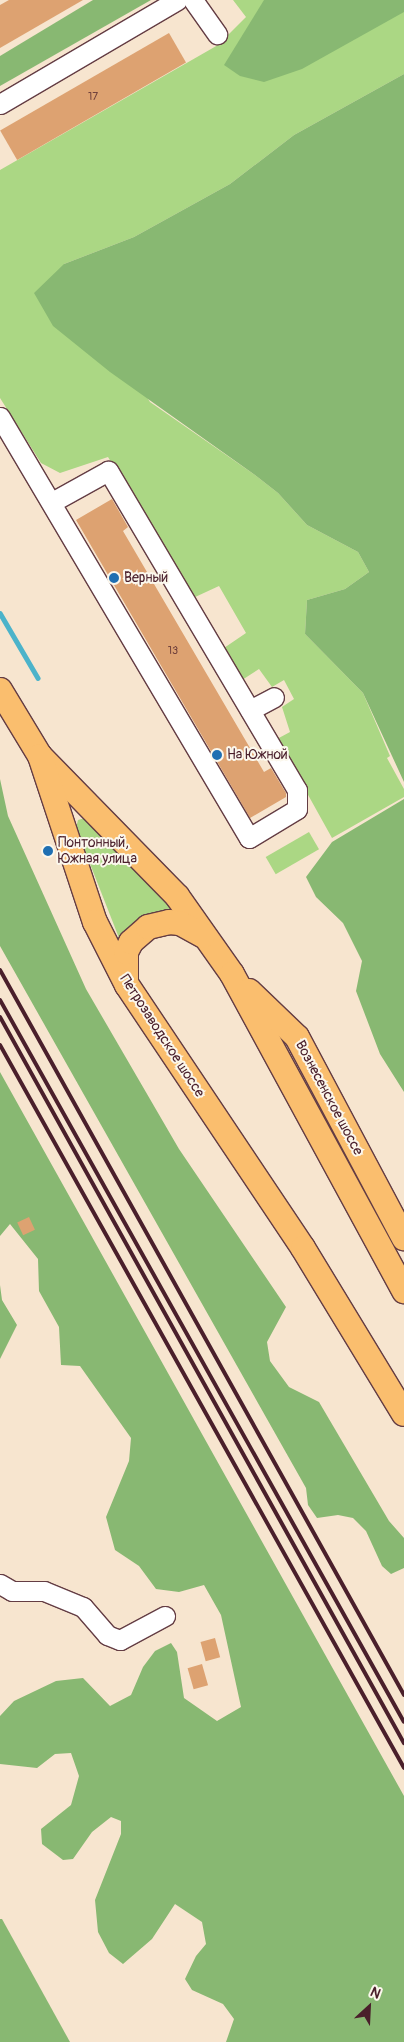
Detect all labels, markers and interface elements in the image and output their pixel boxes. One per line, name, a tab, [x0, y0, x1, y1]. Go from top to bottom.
house number: 17	[88, 90, 98, 104]
place label: Верный	[124, 570, 168, 586]
marker: Верный	[108, 572, 120, 584]
house number: 13	[168, 644, 178, 658]
place label: На Южной	[227, 747, 288, 763]
marker: На Южной	[211, 749, 223, 761]
place label: Понтонный, Южная улица	[58, 835, 137, 868]
marker: Понтонный, Южная улица	[42, 845, 54, 857]
street label: Петрозаводское шоссе	[116, 972, 208, 1100]
street label: Вознесенское шоссе	[292, 1038, 366, 1158]
north arrow	[344, 1982, 394, 2032]
text: N	[368, 1983, 383, 2003]

